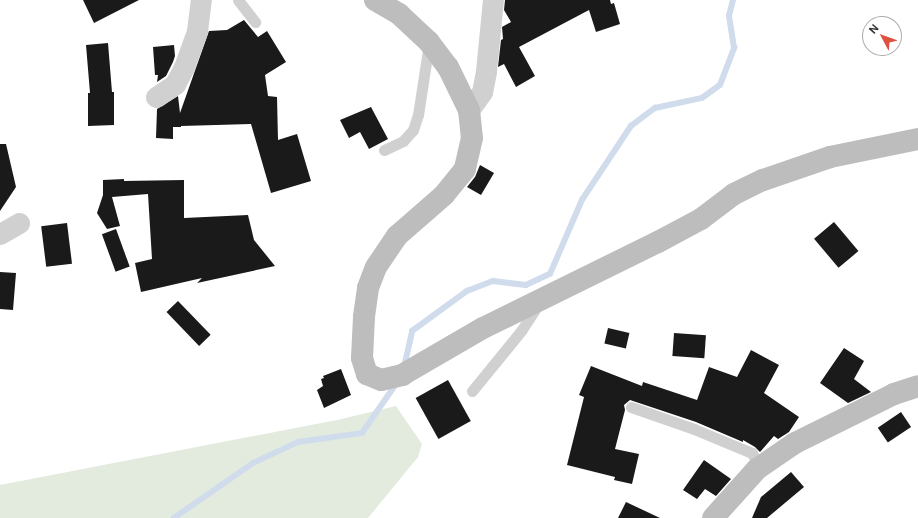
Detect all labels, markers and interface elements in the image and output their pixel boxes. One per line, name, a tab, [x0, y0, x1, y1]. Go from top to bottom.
north arrow	[862, 16, 902, 56]
text: N	[866, 21, 882, 36]

